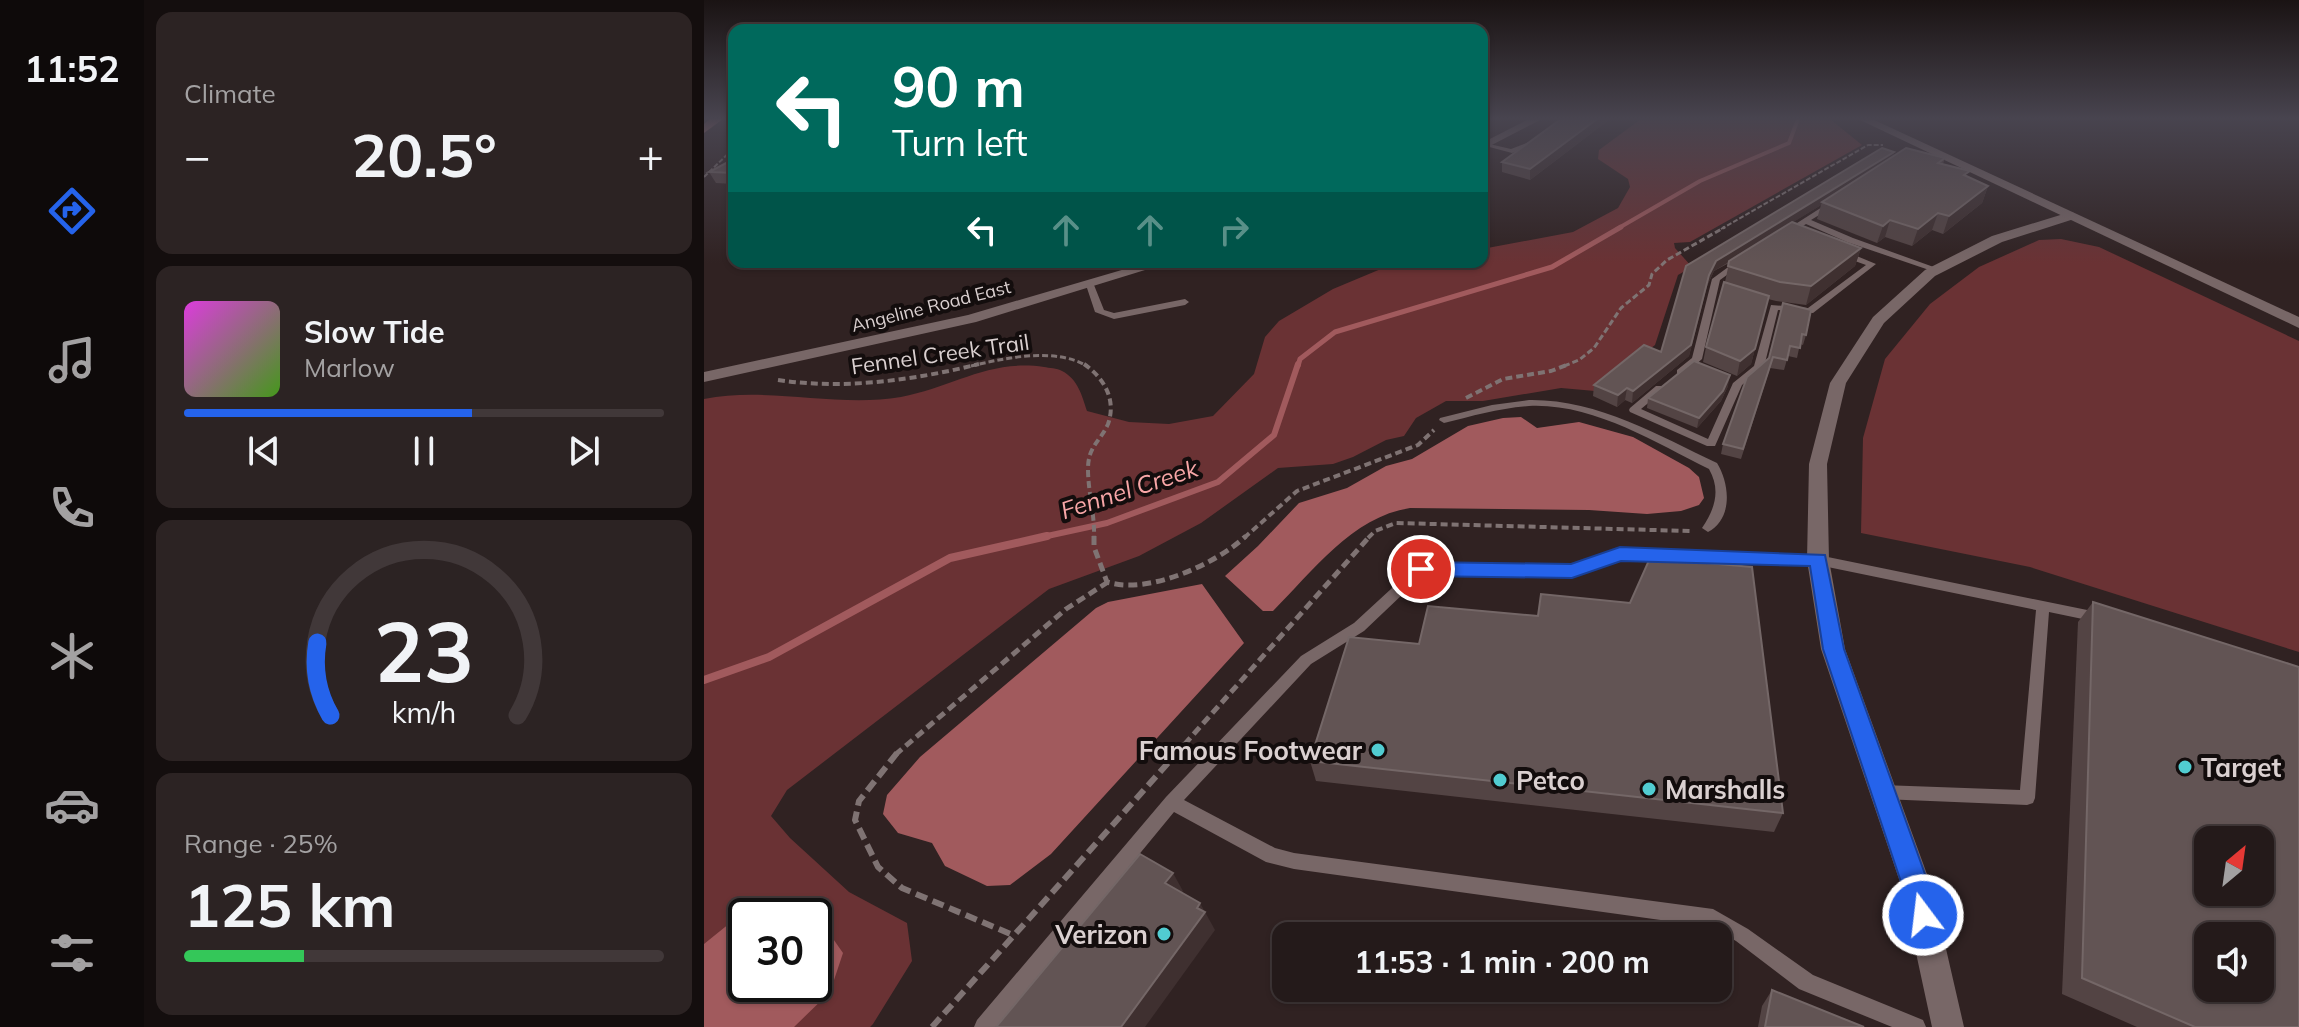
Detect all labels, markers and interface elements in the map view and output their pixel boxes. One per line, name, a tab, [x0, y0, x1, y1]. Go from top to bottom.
text: 11:52	[24, 46, 120, 91]
text: 90 m	[892, 51, 1025, 121]
icon: left	[760, 56, 864, 160]
text: Climate	[184, 77, 276, 110]
text: 20.5°	[351, 117, 497, 192]
text: Turn left	[892, 120, 1028, 165]
text: −	[184, 128, 210, 183]
text: +	[638, 128, 664, 183]
icon: directions	[44, 183, 100, 239]
icon: left	[960, 208, 1004, 252]
icon: ahead	[1044, 208, 1088, 252]
icon: ahead	[1128, 208, 1172, 252]
icon: right	[1212, 208, 1256, 252]
street label: Angeline Road East	[849, 275, 1013, 337]
text: Slow Tide	[304, 313, 445, 351]
street label: Fennel Creek Trail	[849, 328, 1031, 380]
icon: music	[44, 332, 100, 388]
text: Marlow	[304, 351, 395, 384]
icon: previous	[242, 429, 286, 473]
icon: pause	[402, 429, 446, 473]
icon: next	[562, 429, 606, 473]
water label: Fennel Creek	[1057, 452, 1202, 525]
icon: phone	[44, 480, 100, 536]
pin	[1387, 535, 1455, 603]
icon: arrive	[1399, 547, 1443, 591]
text: 23	[374, 598, 474, 703]
icon: climate	[44, 628, 100, 684]
text: km/h	[392, 695, 456, 731]
place label: Famous Footwear	[1139, 734, 1363, 767]
marker: Famous Footwear	[1369, 741, 1387, 759]
place label: Target	[2201, 751, 2282, 784]
marker: Target	[2176, 758, 2194, 776]
place label: Petco	[1516, 764, 1585, 797]
marker: Petco	[1491, 771, 1509, 789]
place label: Marshalls	[1665, 773, 1785, 806]
icon: car	[44, 777, 100, 833]
marker: Marshalls	[1640, 780, 1658, 798]
north arrow	[2194, 826, 2274, 906]
map controls	[2194, 826, 2274, 1002]
text: Range · 25%	[184, 827, 338, 860]
text: 125 km	[184, 867, 396, 942]
position arrow	[1881, 873, 1965, 957]
speed limit sign: 30	[728, 898, 832, 1002]
place label: Verizon	[1054, 918, 1148, 951]
button: sound	[2194, 922, 2274, 1002]
icon: filters	[44, 925, 100, 981]
marker: Verizon	[1155, 925, 1173, 943]
text: 11:53 · 1 min · 200 m	[1354, 943, 1650, 981]

